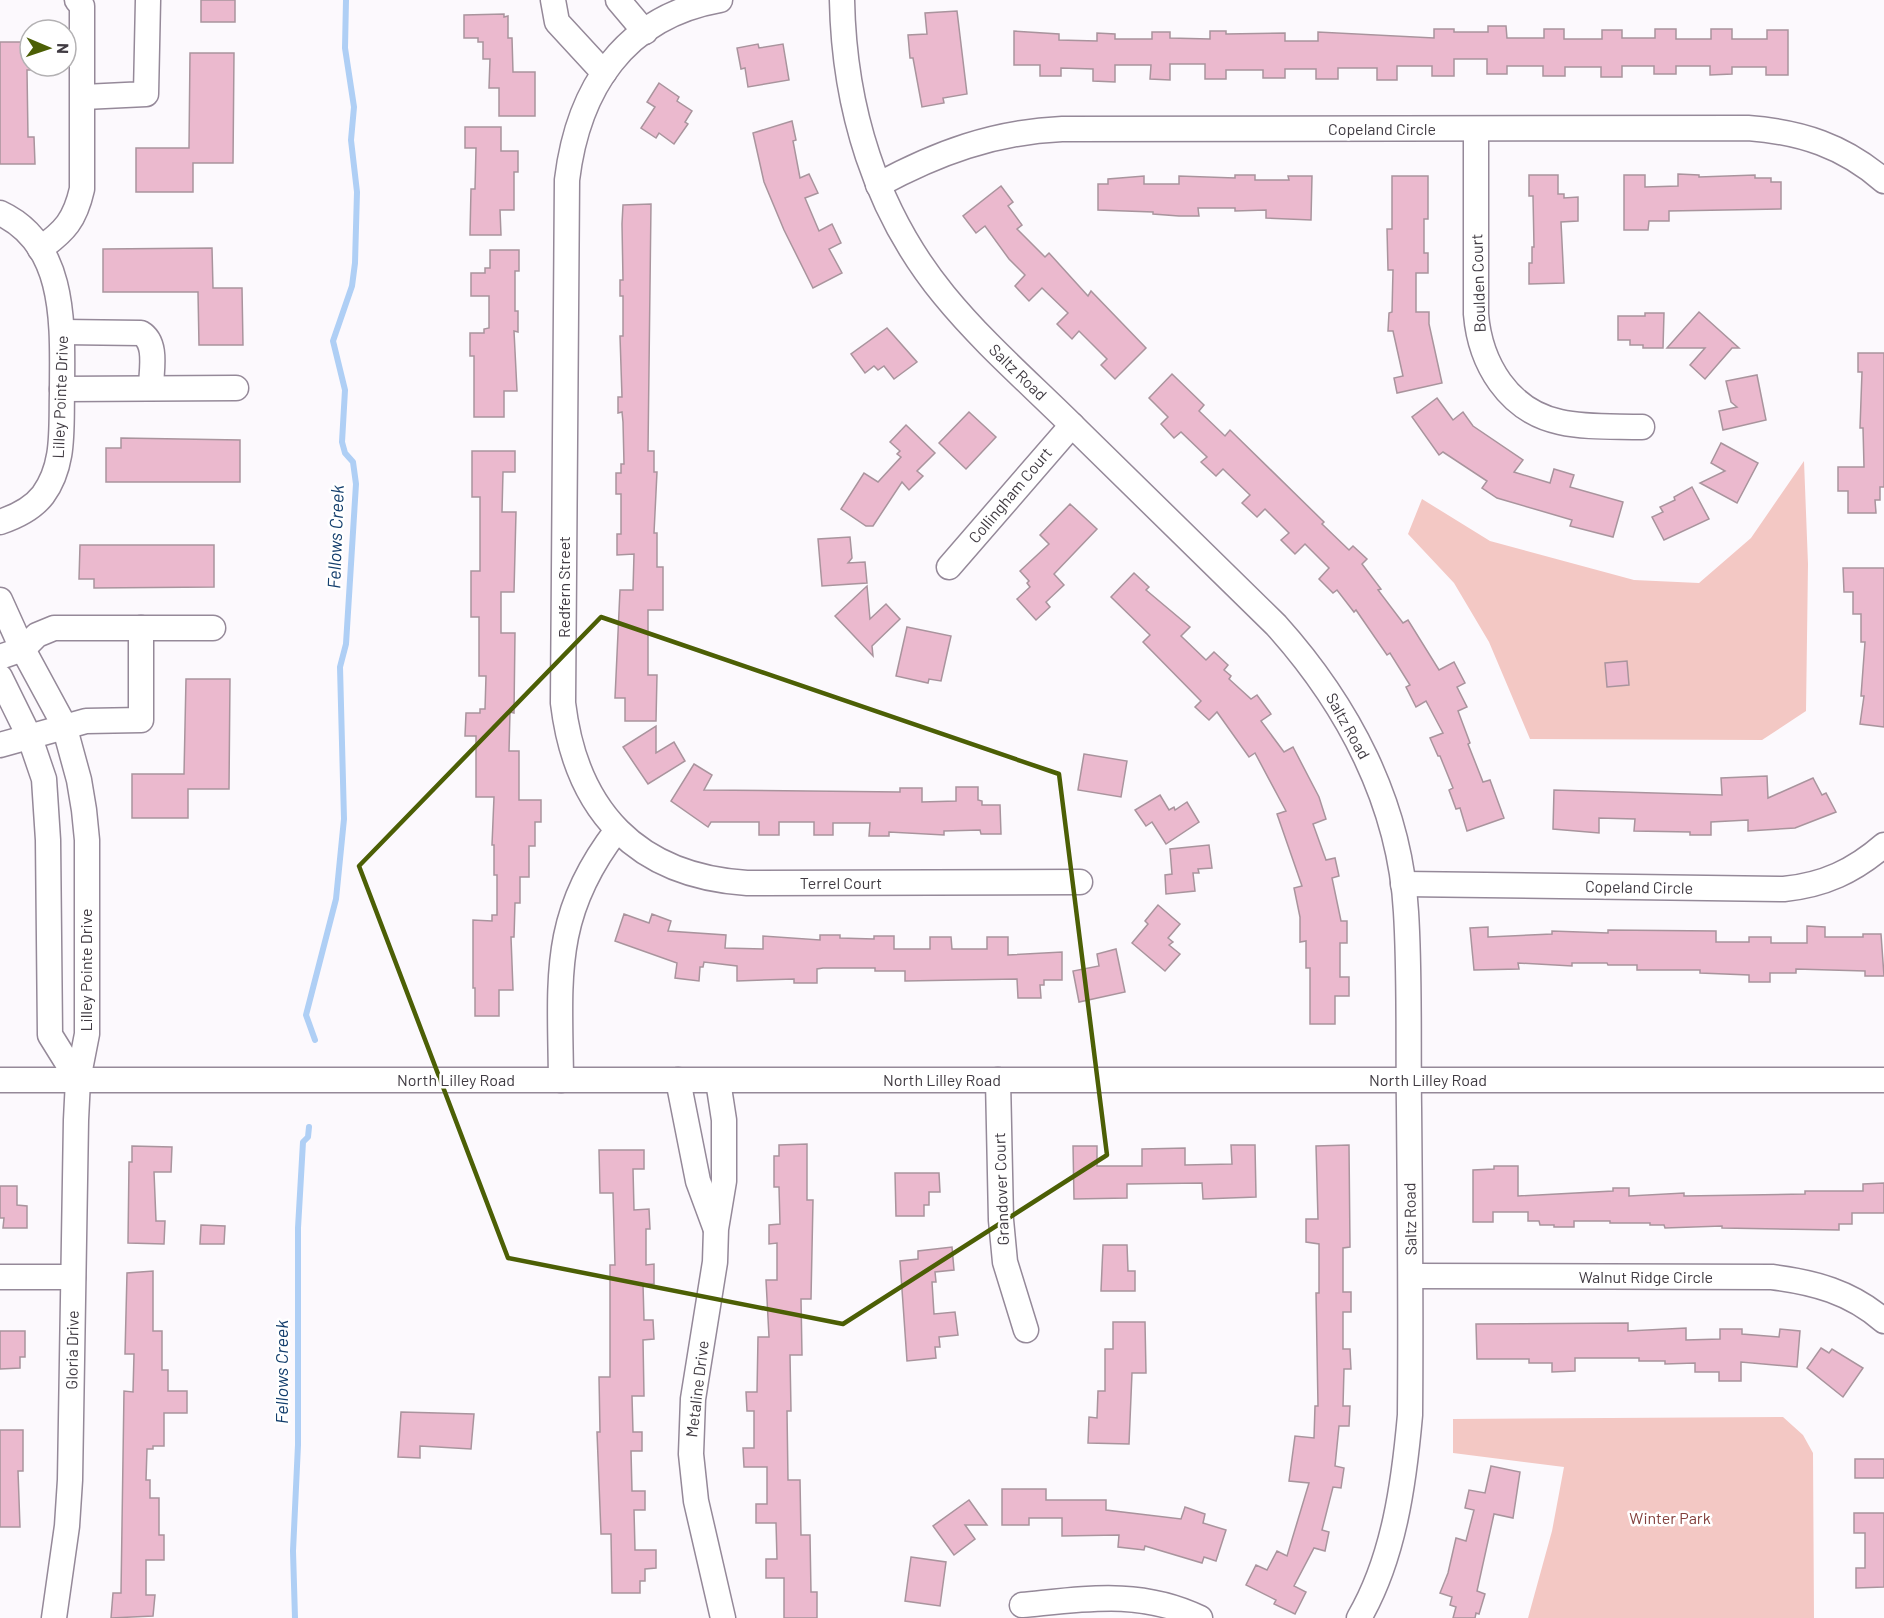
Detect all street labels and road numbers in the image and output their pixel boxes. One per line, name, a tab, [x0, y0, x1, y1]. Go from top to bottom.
street label: Copeland Circle	[1328, 119, 1436, 138]
street label: Boulden Court	[1466, 233, 1489, 333]
street label: Lilley Pointe Drive	[48, 335, 71, 459]
street label: Saltz Road	[986, 340, 1051, 404]
street label: Collingham Court	[964, 443, 1055, 546]
street label: Redfern Street	[554, 536, 573, 638]
street label: Saltz Road	[1323, 689, 1374, 762]
street label: Terrel Court	[800, 873, 882, 892]
street label: Copeland Circle	[1585, 876, 1693, 897]
street label: Lilley Pointe Drive	[76, 909, 95, 1032]
street label: North Lilley Road	[397, 1070, 515, 1089]
street label: North Lilley Road	[883, 1070, 1001, 1089]
street label: North Lilley Road	[1369, 1070, 1487, 1089]
street label: Grandover Court	[989, 1132, 1012, 1246]
street label: Saltz Road	[1399, 1182, 1420, 1256]
street label: Walnut Ridge Circle	[1579, 1267, 1713, 1286]
street label: Gloria Drive	[61, 1310, 82, 1390]
street label: Metaline Drive	[681, 1339, 712, 1438]

